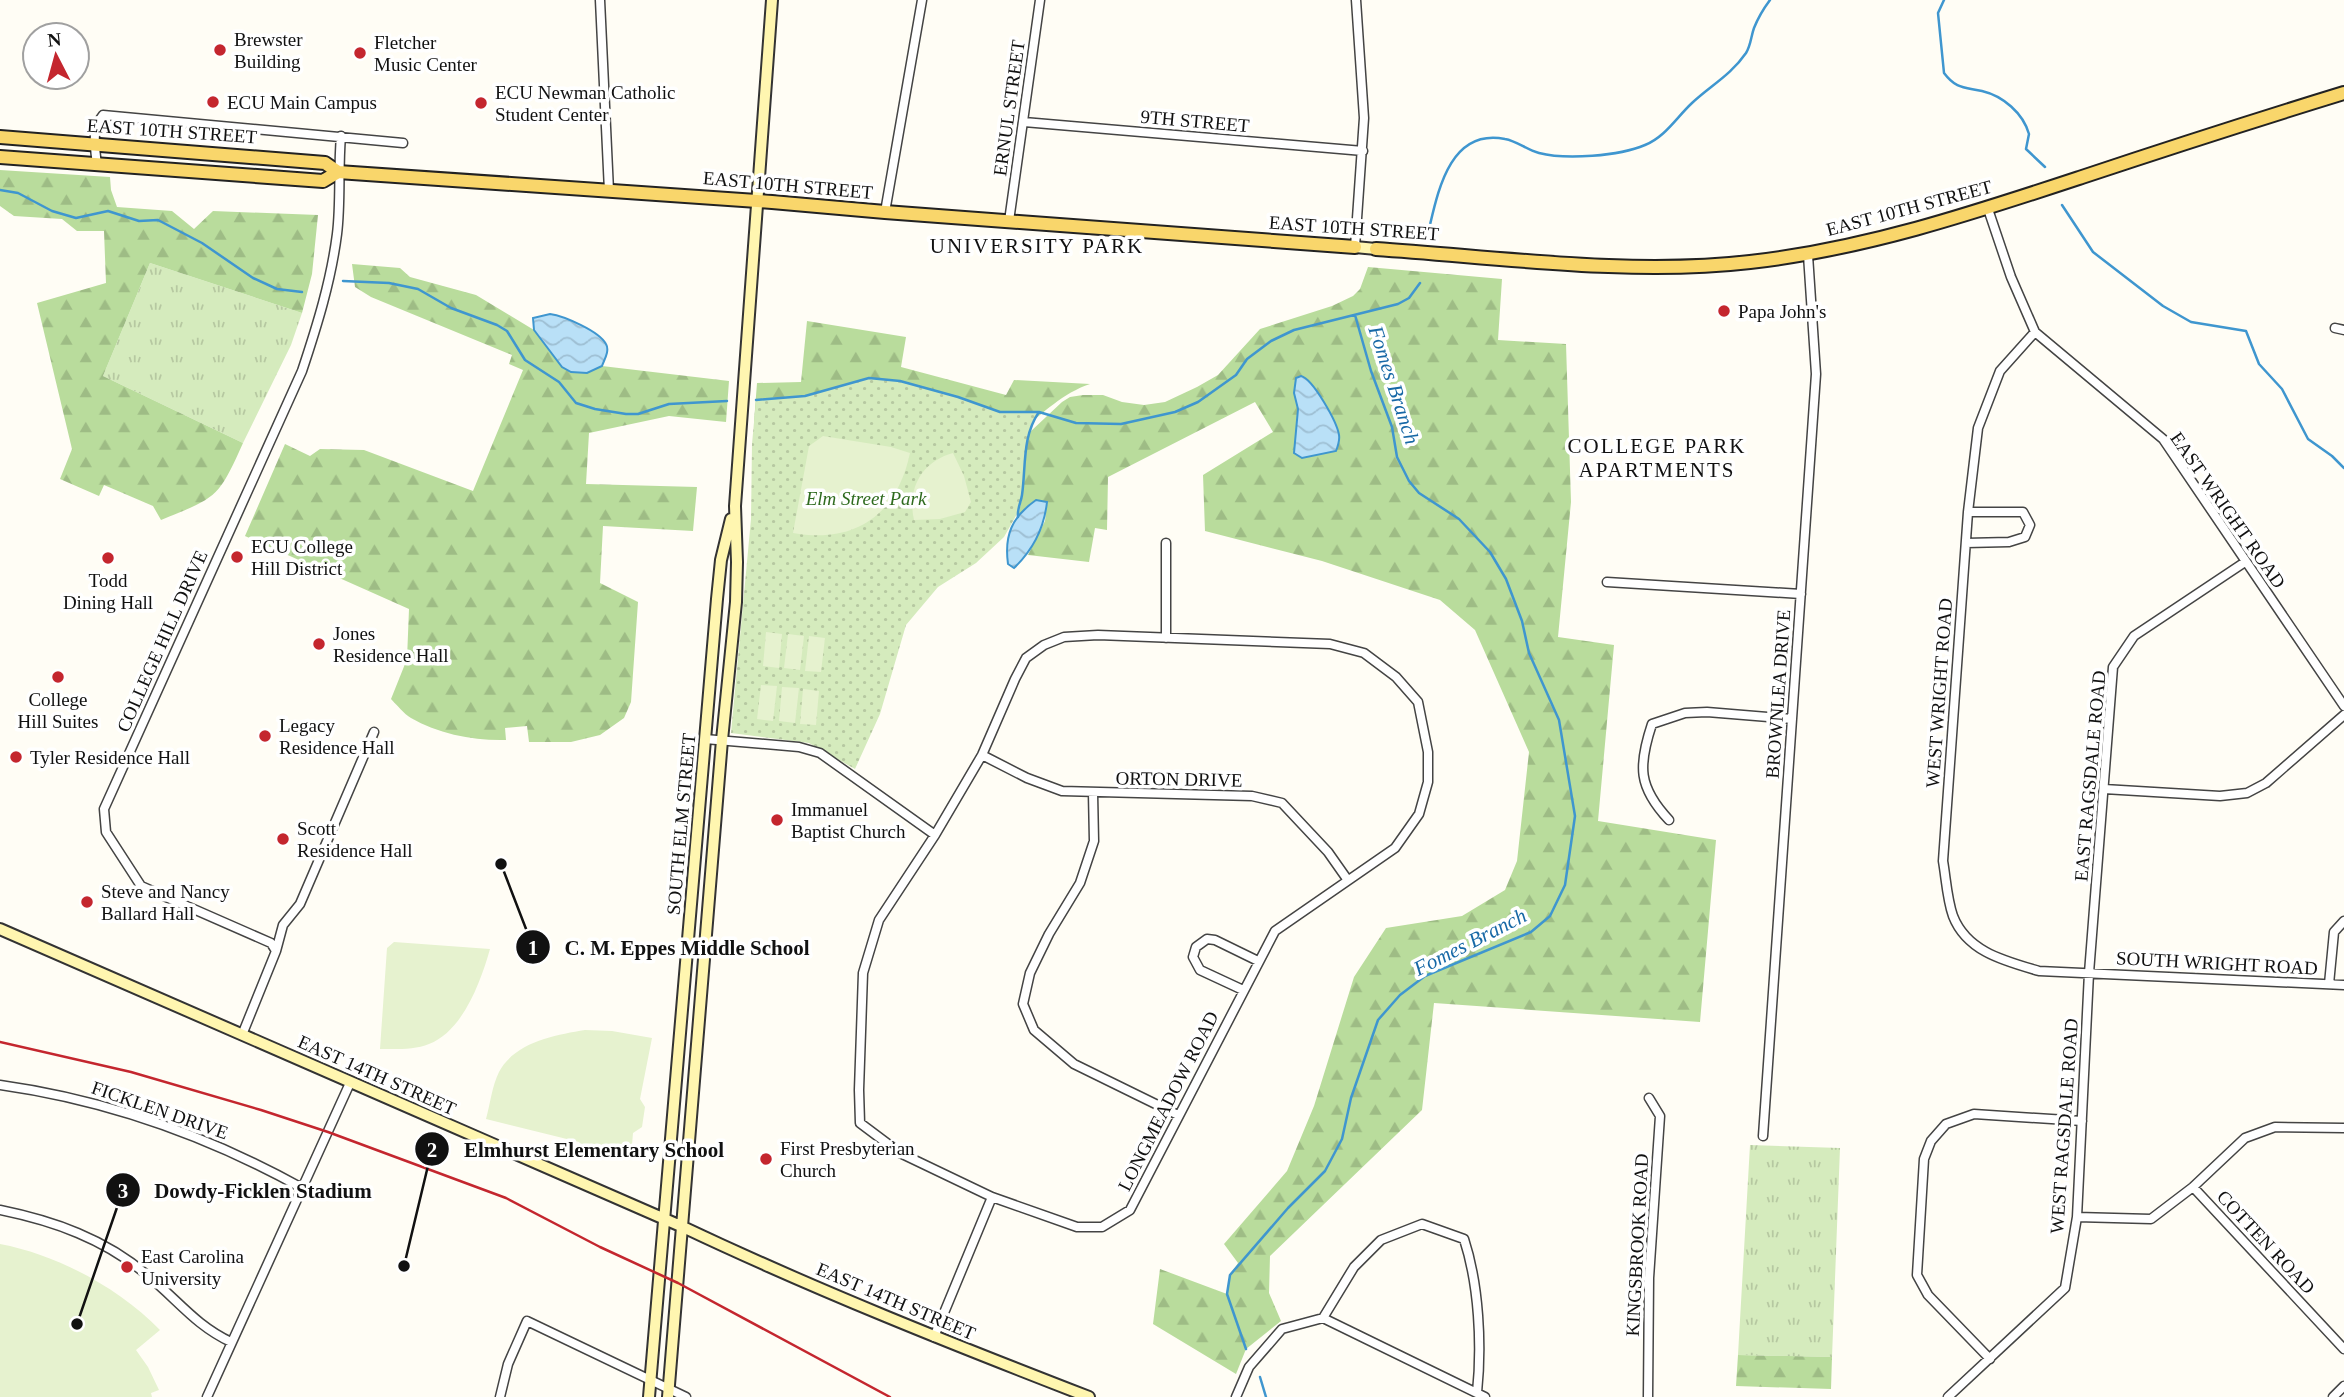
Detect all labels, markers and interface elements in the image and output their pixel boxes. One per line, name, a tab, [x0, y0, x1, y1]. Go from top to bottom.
north arrow	[21, 21, 91, 91]
text: N	[46, 28, 62, 51]
place label: Brewster Building	[234, 29, 303, 72]
place label: Fletcher Music Center	[374, 32, 478, 75]
street label: ERNUL STREET	[989, 38, 1029, 177]
marker: Brewster Building	[212, 42, 228, 58]
marker: Fletcher Music Center	[352, 45, 368, 61]
place label: ECU Newman Catholic Student Center	[495, 82, 675, 125]
place label: ECU Main Campus	[227, 92, 377, 113]
marker: ECU Main Campus	[205, 94, 221, 110]
marker: ECU Newman Catholic Student Center	[473, 95, 489, 111]
street label: 9TH STREET	[1140, 106, 1251, 136]
street label: EAST 10TH STREET	[86, 115, 258, 147]
street label: EAST 10TH STREET	[702, 167, 874, 203]
street label: EAST 10TH STREET	[1824, 176, 1995, 240]
street label: EAST 10TH STREET	[1268, 212, 1440, 244]
district label: UNIVERSITY PARK	[930, 234, 1144, 258]
place label: Papa John's	[1738, 301, 1826, 322]
marker: Papa John's	[1716, 303, 1732, 319]
water label: Fomes Branch	[1363, 322, 1424, 447]
street label: EAST WRIGHT ROAD	[2166, 428, 2290, 592]
district label: COLLEGE PARK APARTMENTS	[1568, 434, 1747, 482]
park label: Elm Street Park	[805, 488, 927, 509]
place label: ECU College Hill District	[251, 536, 353, 579]
street label: COLLEGE HILL DRIVE	[112, 547, 212, 735]
marker: ECU College Hill District	[229, 549, 245, 565]
marker: Todd Dining Hall	[100, 550, 116, 566]
place label: Todd Dining Hall	[63, 570, 153, 613]
street label: WEST WRIGHT ROAD	[1922, 597, 1956, 789]
street label: BROWNLEA DRIVE	[1762, 609, 1794, 779]
place label: Jones Residence Hall	[333, 623, 449, 666]
marker: Jones Residence Hall	[311, 636, 327, 652]
marker: College Hill Suites	[50, 669, 66, 685]
street label: EAST RAGSDALE ROAD	[2070, 670, 2110, 882]
place label: College Hill Suites	[18, 689, 98, 732]
place label: Legacy Residence Hall	[279, 715, 395, 758]
marker: Legacy Residence Hall	[257, 728, 273, 744]
street label: SOUTH ELM STREET	[663, 732, 699, 916]
place label: Tyler Residence Hall	[30, 747, 190, 768]
marker: Tyler Residence Hall	[8, 749, 24, 765]
street label: ORTON DRIVE	[1115, 767, 1243, 791]
place label: Immanuel Baptist Church	[791, 799, 906, 842]
marker: Immanuel Baptist Church	[769, 812, 785, 828]
place label: Scott Residence Hall	[297, 818, 413, 861]
marker: Scott Residence Hall	[275, 831, 291, 847]
place label: Steve and Nancy Ballard Hall	[101, 881, 230, 924]
marker: Steve and Nancy Ballard Hall	[79, 894, 95, 910]
water label: Fomes Branch	[1409, 903, 1530, 981]
callout: C. M. Eppes Middle School	[515, 926, 823, 968]
text: 1	[528, 936, 538, 960]
text: C. M. Eppes Middle School	[564, 936, 810, 960]
street label: SOUTH WRIGHT ROAD	[2116, 947, 2318, 979]
street label: LONGMEADOW ROAD	[1114, 1008, 1222, 1194]
street label: WEST RAGSDALE ROAD	[2046, 1018, 2082, 1234]
street label: EAST 14TH STREET	[295, 1031, 460, 1119]
street label: FICKLEN DRIVE	[89, 1077, 231, 1143]
callout: Elmhurst Elementary School	[415, 1128, 738, 1170]
text: 2	[427, 1138, 437, 1162]
text: Elmhurst Elementary School	[464, 1138, 724, 1162]
place label: First Presbyterian Church	[780, 1138, 915, 1181]
marker: First Presbyterian Church	[758, 1151, 774, 1167]
street label: KINGSBROOK ROAD	[1622, 1153, 1652, 1337]
callout: Dowdy-Ficklen Stadium	[106, 1169, 386, 1211]
text: 3	[118, 1179, 128, 1203]
text: Dowdy-Ficklen Stadium	[154, 1179, 372, 1203]
street label: COTTEN ROAD	[2213, 1186, 2319, 1298]
place label: East Carolina University	[141, 1246, 244, 1289]
street label: EAST 14TH STREET	[813, 1258, 979, 1344]
marker: East Carolina University	[119, 1259, 135, 1275]

